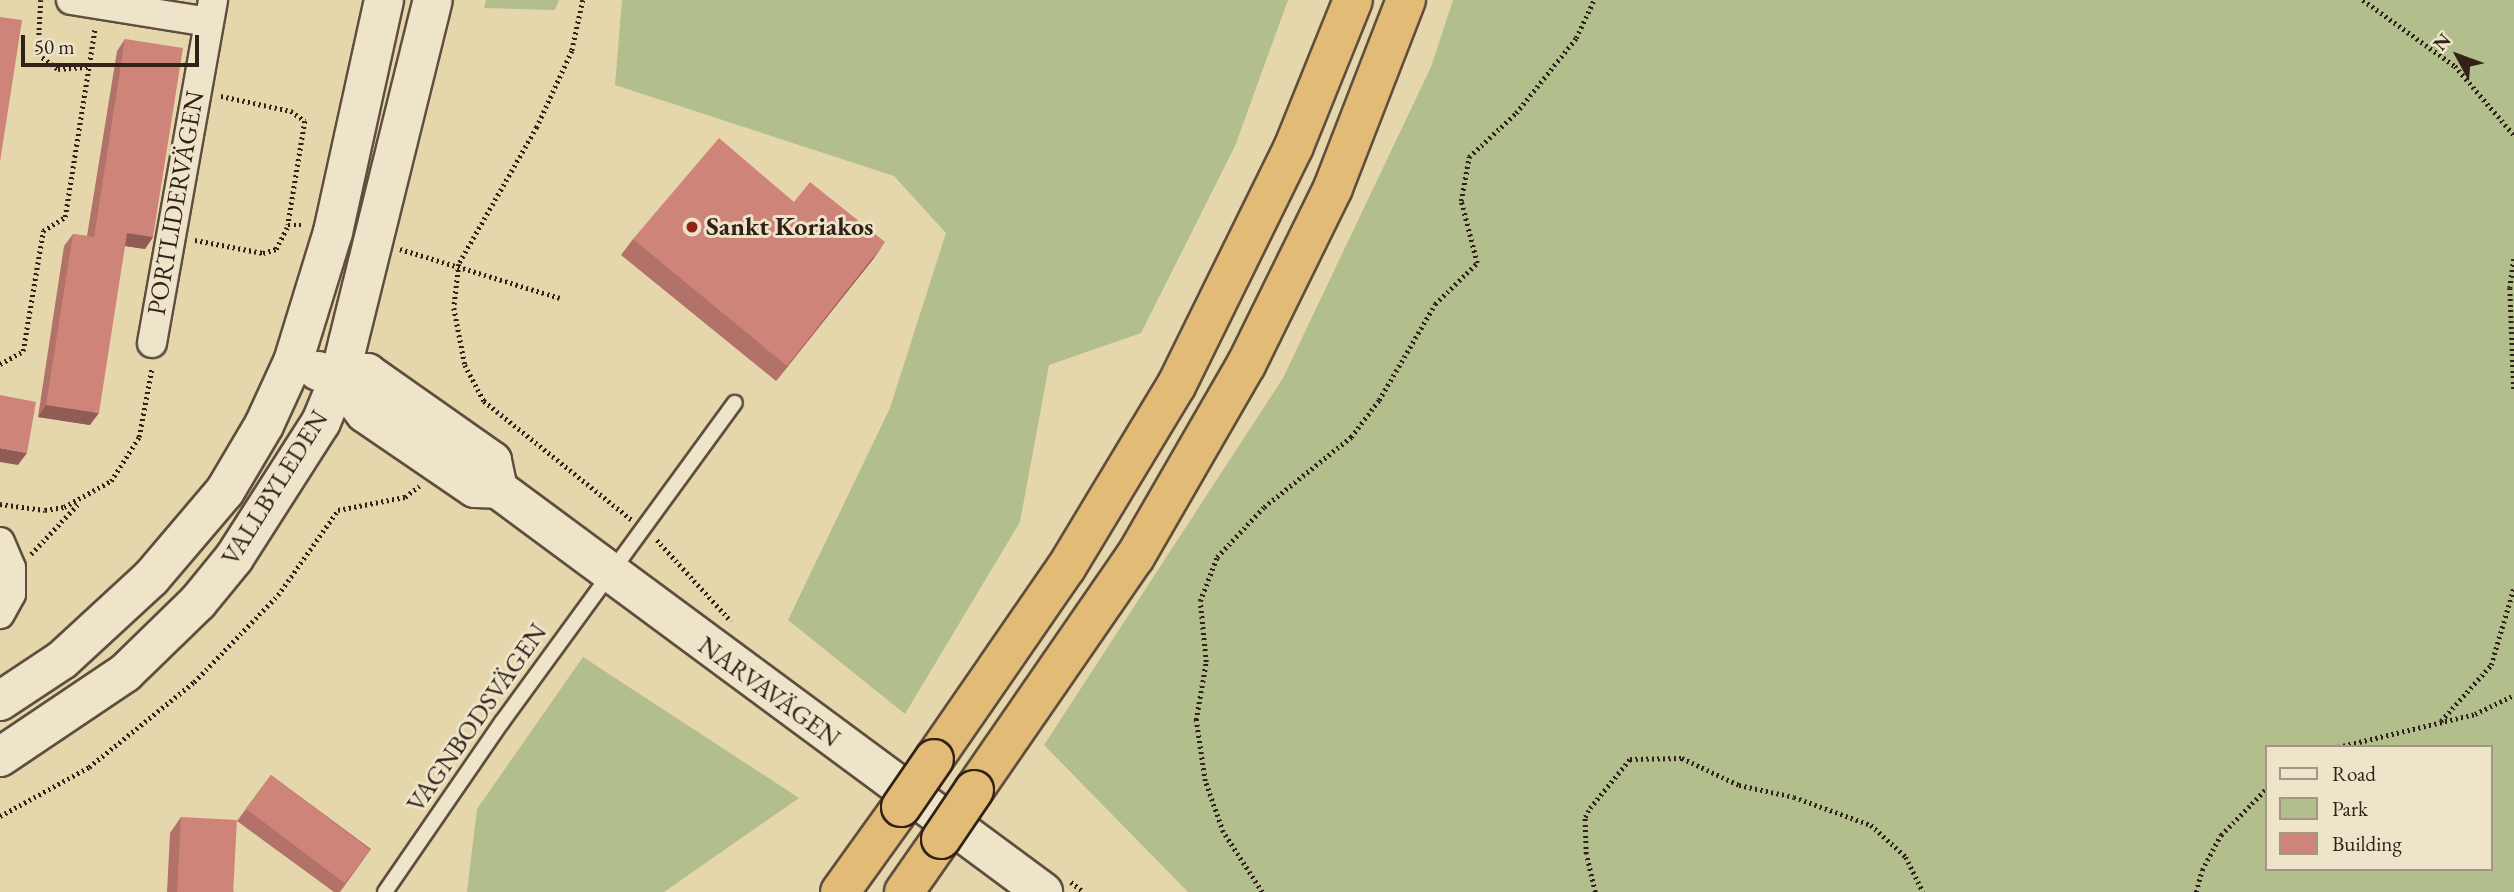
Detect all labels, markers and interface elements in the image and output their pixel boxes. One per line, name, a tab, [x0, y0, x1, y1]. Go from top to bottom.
scale bar	[24, 21, 203, 65]
north arrow	[2423, 21, 2493, 91]
text: N	[2427, 28, 2456, 56]
text: 50 m	[34, 33, 75, 60]
street label: PORTLIDERVÄGEN	[141, 89, 211, 317]
place label: Sankt Koriakos	[706, 211, 873, 243]
marker: Sankt Koriakos	[684, 219, 700, 235]
street label: VALLBYLEDEN	[215, 405, 335, 571]
street label: VAGNBODSVÄGEN	[400, 618, 554, 818]
street label: NARVAVÄGEN	[692, 630, 846, 754]
legend	[2266, 745, 2493, 871]
text: Road	[2332, 760, 2376, 787]
text: Park	[2332, 795, 2368, 822]
text: Building	[2332, 830, 2402, 857]

